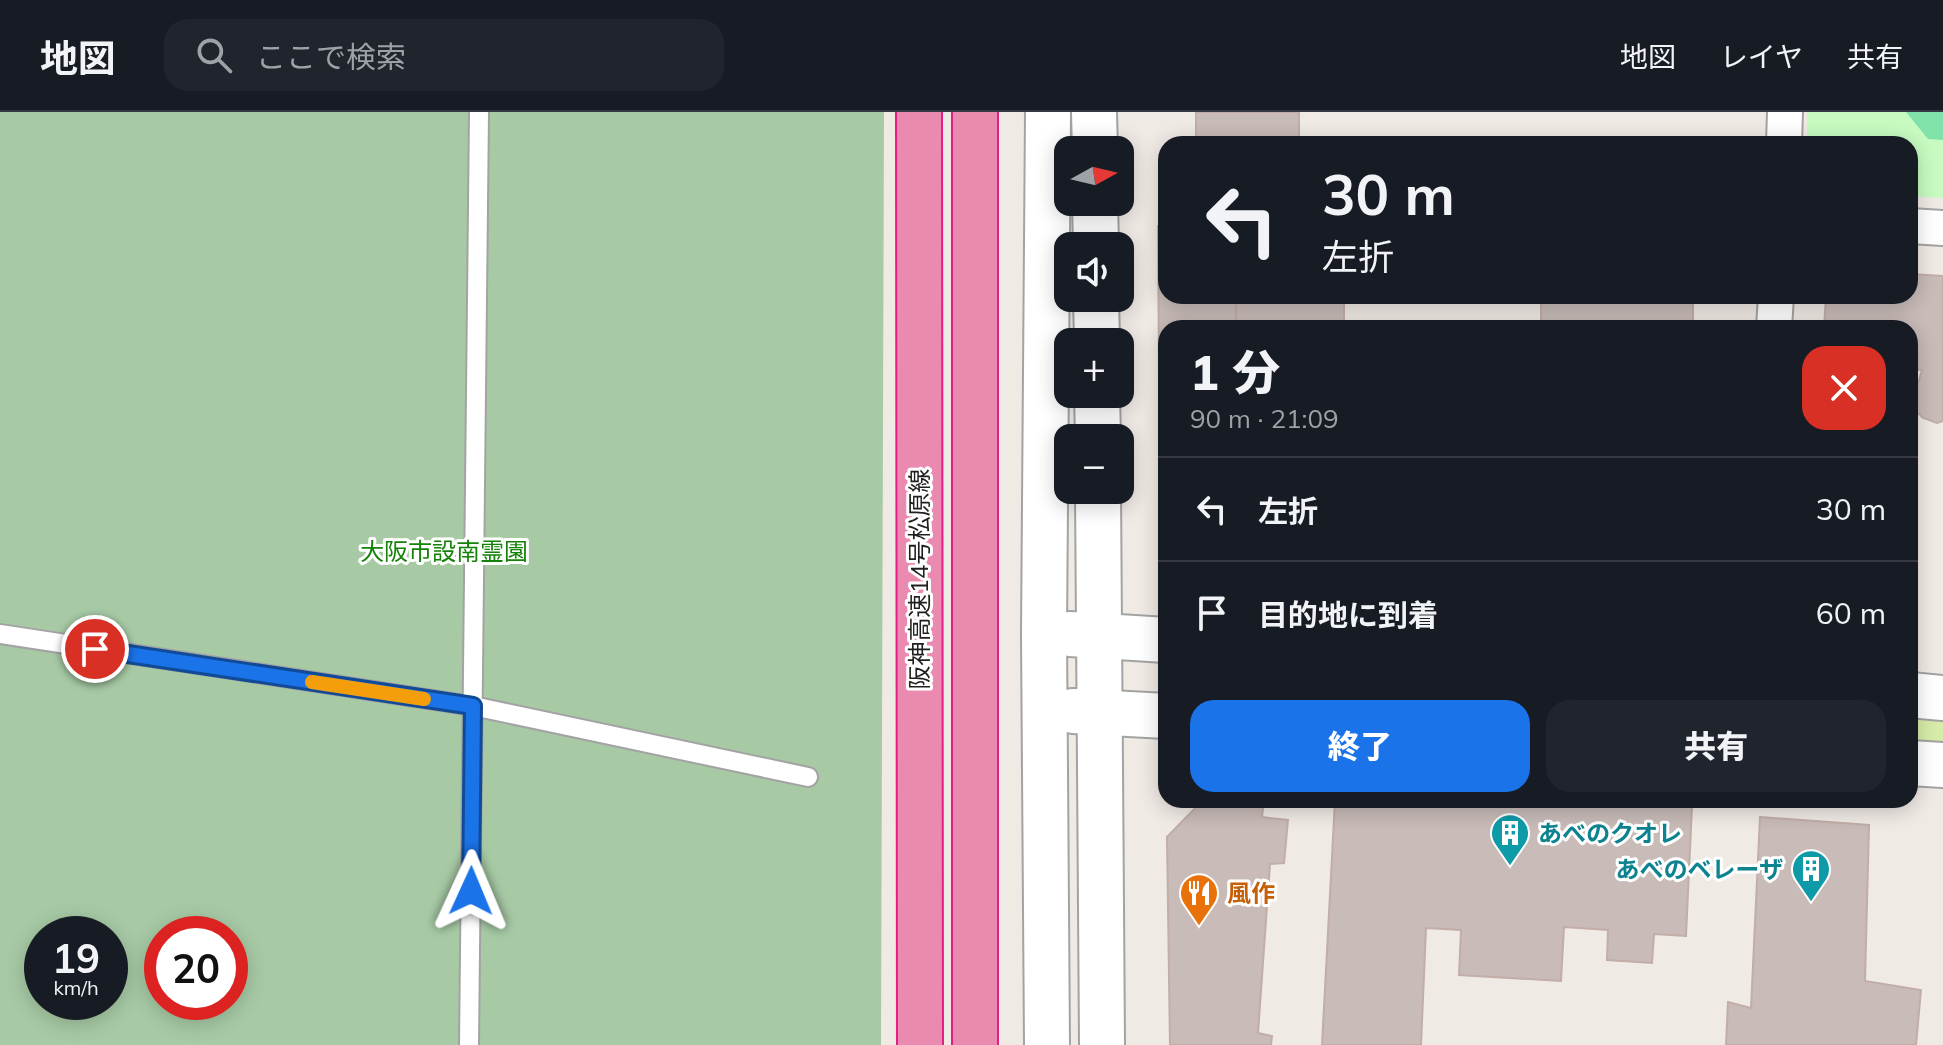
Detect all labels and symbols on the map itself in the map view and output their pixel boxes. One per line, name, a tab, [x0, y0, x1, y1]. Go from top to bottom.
north arrow	[1054, 136, 1134, 216]
street label: 阪神高速14号松原線	[904, 469, 934, 689]
park label: 大阪市設南霊園	[360, 536, 528, 566]
pin	[61, 615, 129, 683]
building icon: あべのクオレ	[1489, 812, 1531, 867]
place label: あべのクオレ	[1538, 818, 1682, 848]
building icon: あべのベレーザ	[1790, 848, 1832, 903]
position arrow	[429, 849, 513, 933]
place label: あべのベレーザ	[1615, 854, 1783, 884]
restaurant icon: 風作	[1178, 872, 1220, 927]
place label: 風作	[1227, 878, 1275, 908]
speed limit sign: 20	[144, 916, 248, 1020]

